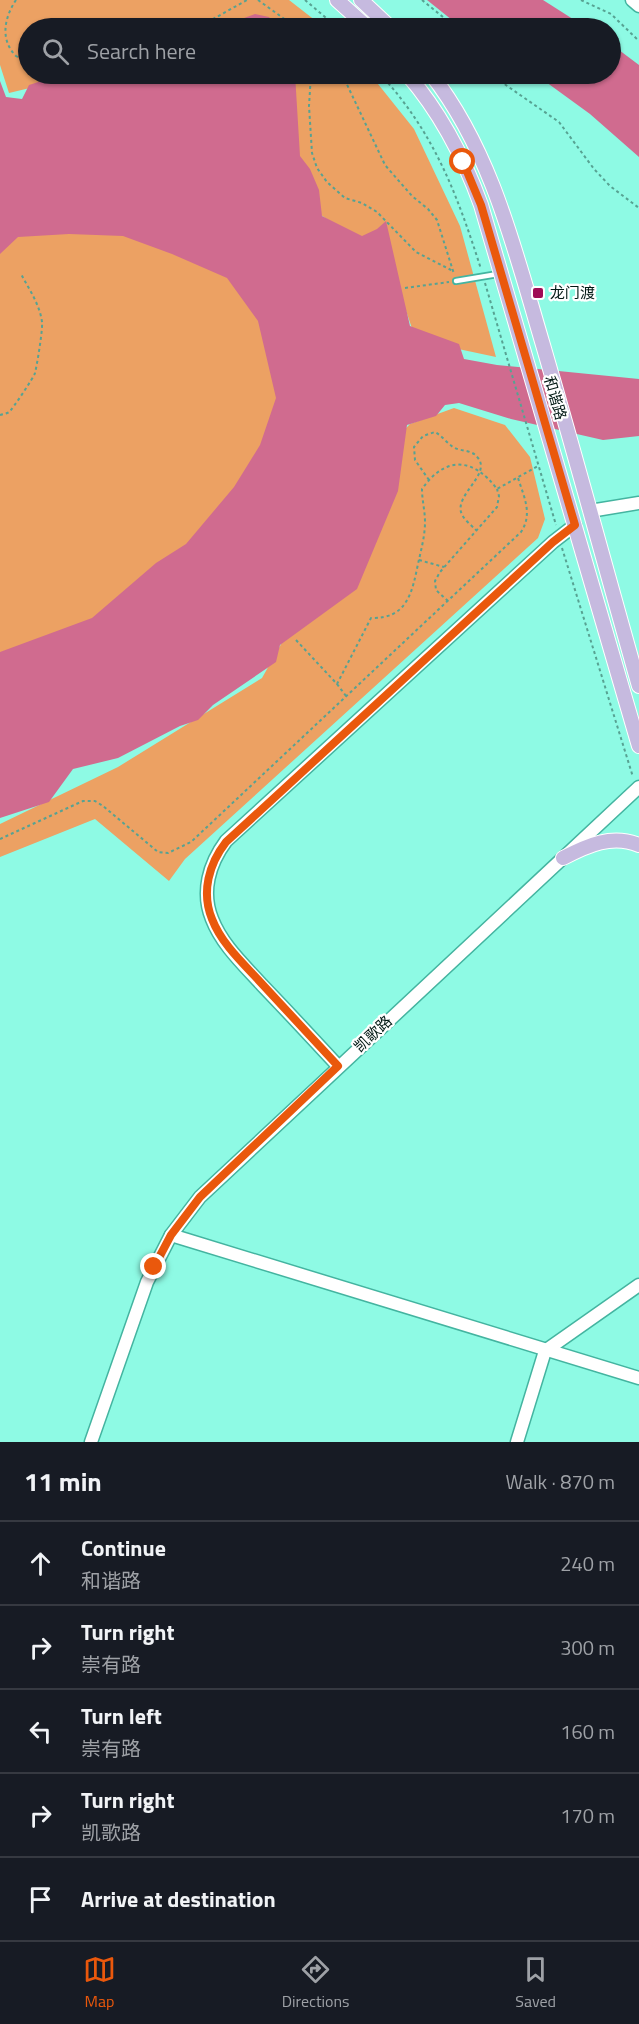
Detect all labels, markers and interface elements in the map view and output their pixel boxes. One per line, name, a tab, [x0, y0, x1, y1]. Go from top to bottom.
search box	[18, 18, 621, 84]
text: Search here	[87, 34, 196, 68]
icon: search	[39, 35, 72, 68]
route start	[449, 148, 475, 174]
place label: 龙门渡	[550, 281, 595, 304]
marker: 龙门渡	[531, 286, 545, 300]
street label: 和谐路	[538, 373, 573, 423]
street label: 凯歌路	[348, 1010, 397, 1057]
route end	[140, 1253, 166, 1279]
text: 11 min	[24, 1462, 102, 1501]
text: Walk · 870 m	[506, 1466, 615, 1497]
text: Continue	[81, 1531, 166, 1565]
icon: ahead	[24, 1547, 57, 1580]
text: 240 m	[560, 1548, 615, 1579]
text: 和谐路	[81, 1565, 141, 1596]
text: Turn right	[81, 1615, 175, 1649]
icon: right	[24, 1631, 57, 1664]
text: 300 m	[560, 1632, 615, 1663]
text: 崇有路	[81, 1649, 141, 1680]
text: Turn left	[81, 1699, 162, 1733]
icon: left	[24, 1715, 57, 1748]
text: 160 m	[560, 1716, 615, 1747]
text: 崇有路	[81, 1733, 141, 1764]
text: Turn right	[81, 1783, 175, 1817]
icon: right	[24, 1799, 57, 1832]
text: 170 m	[560, 1800, 615, 1831]
text: 凯歌路	[81, 1817, 141, 1848]
text: Arrive at destination	[81, 1882, 276, 1916]
icon: arrive	[24, 1883, 57, 1916]
tab: Map	[83, 1953, 116, 2013]
tab: Directions	[282, 1953, 350, 2013]
tab: Saved	[515, 1953, 556, 2013]

